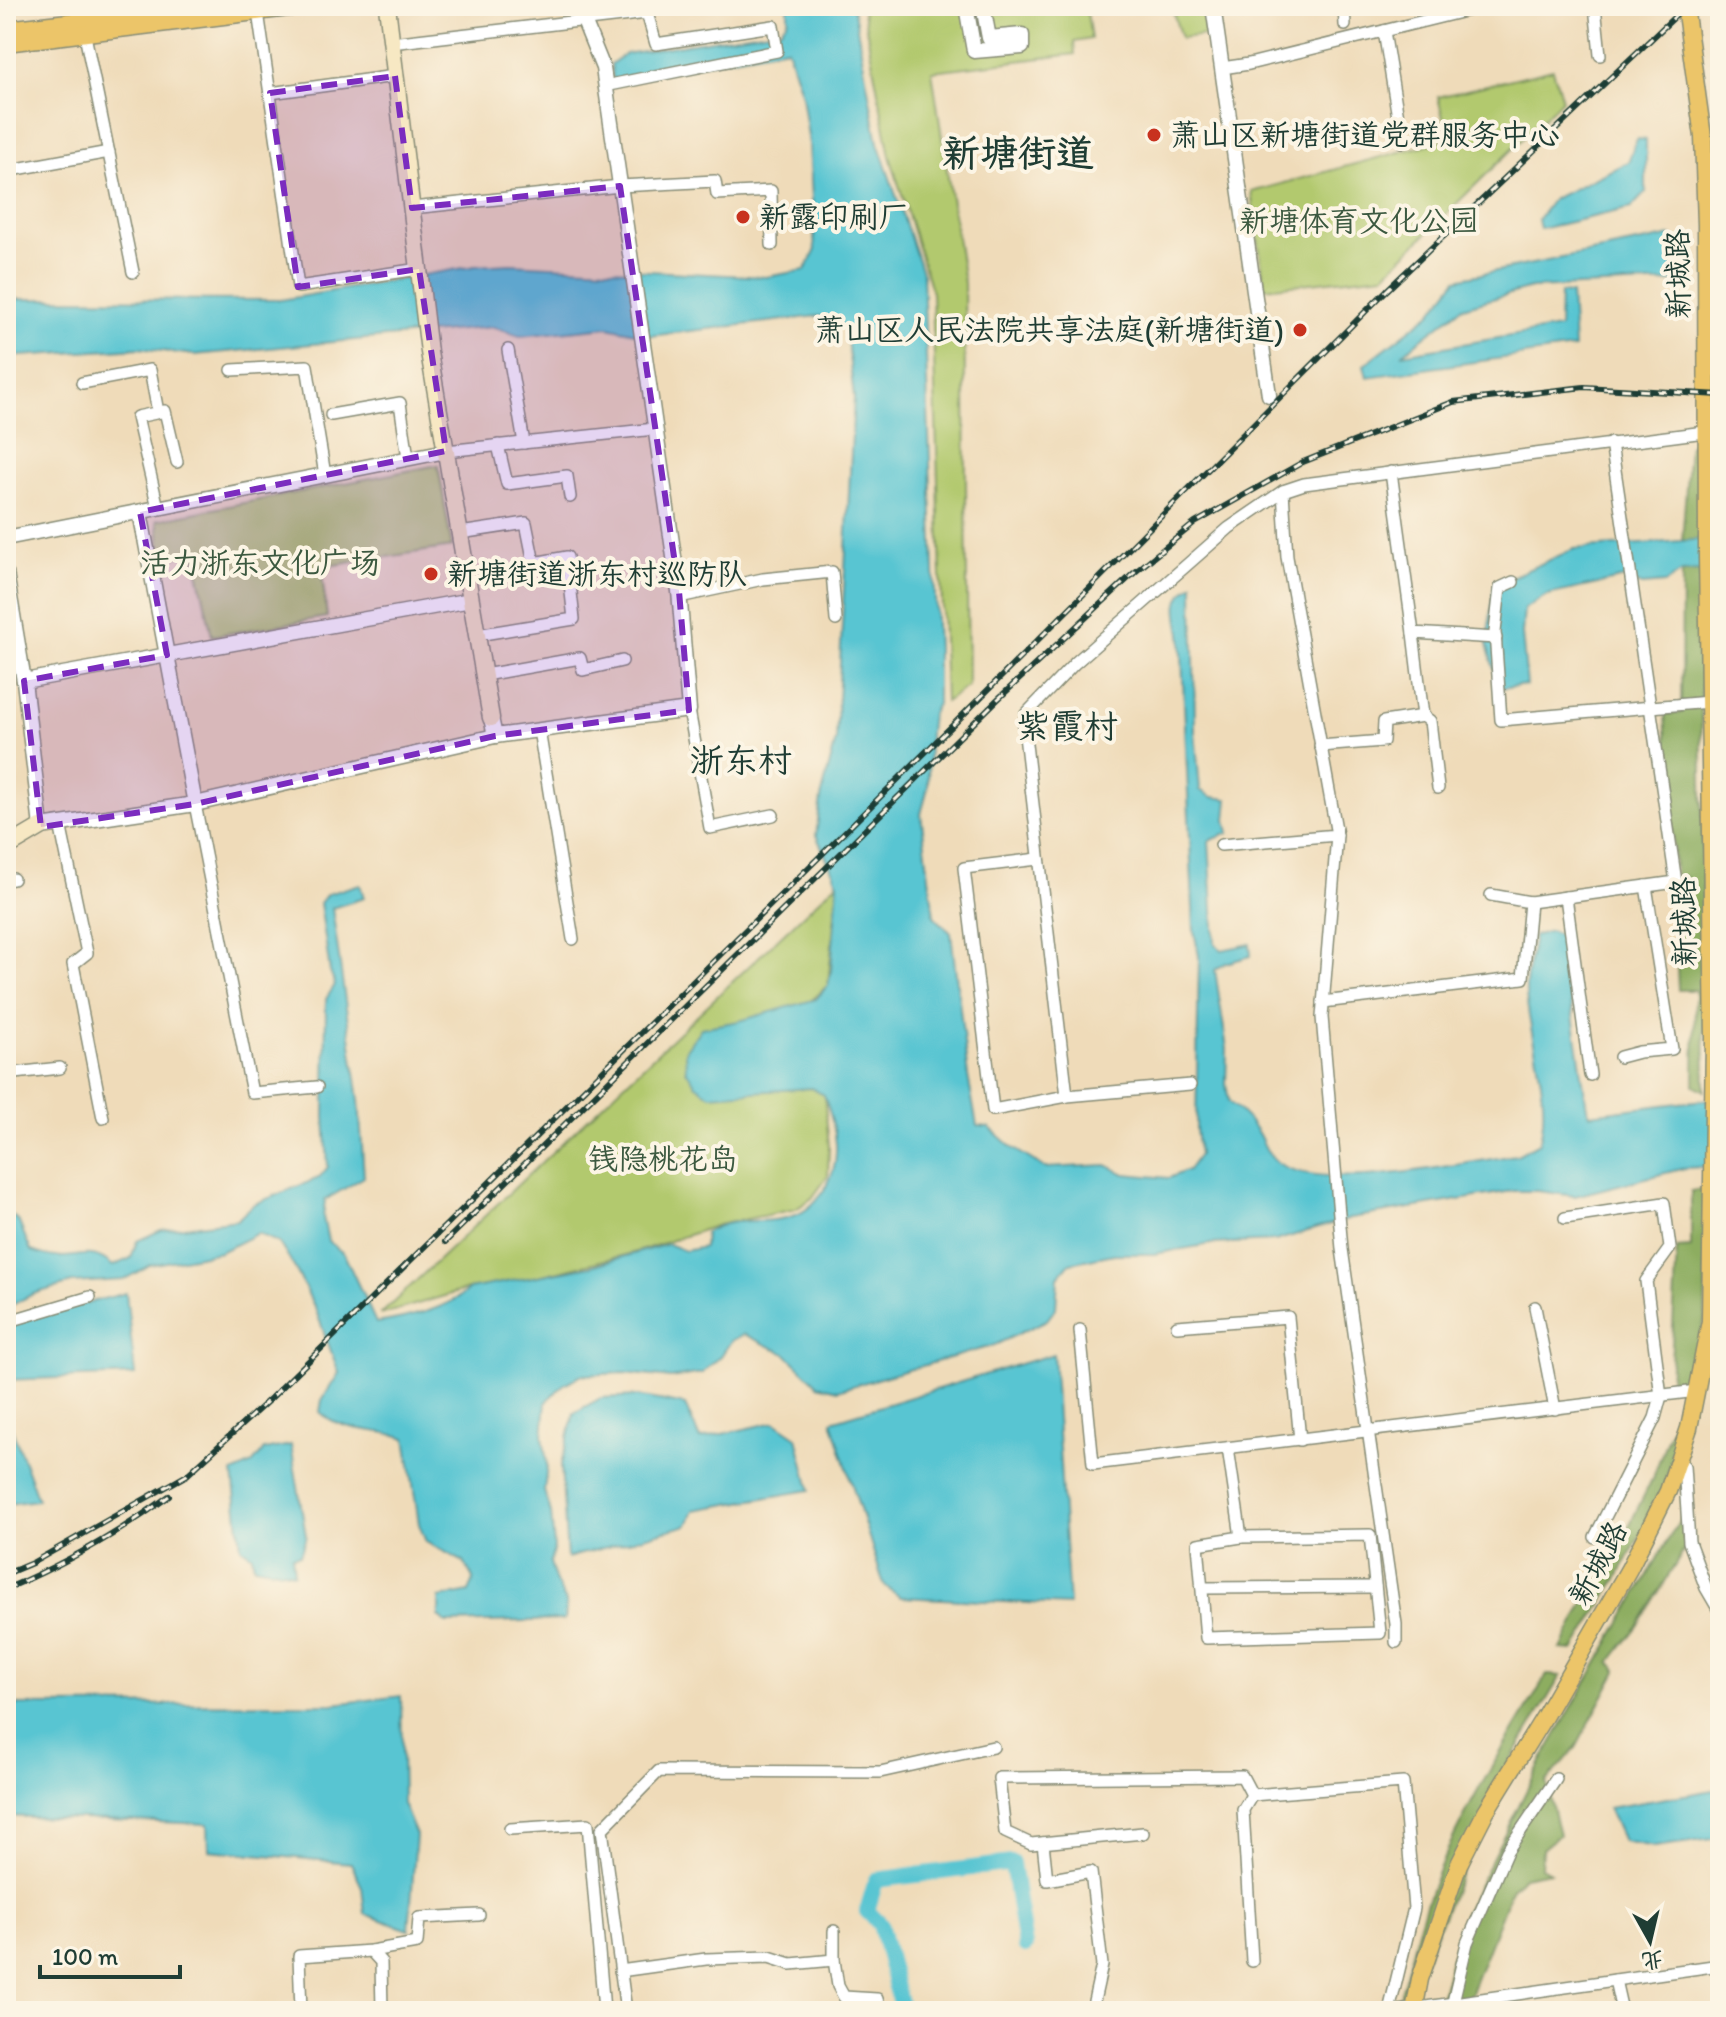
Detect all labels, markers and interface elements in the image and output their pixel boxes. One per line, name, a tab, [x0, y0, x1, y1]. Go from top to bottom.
place label: 萧山区新塘街道党群服务中心	[1170, 116, 1560, 153]
marker: 萧山区新塘街道党群服务中心	[1145, 126, 1163, 144]
district label: 新塘街道	[942, 130, 1094, 176]
place label: 新露印刷厂	[759, 198, 909, 235]
park label: 新塘体育文化公园	[1239, 202, 1479, 239]
marker: 新露印刷厂	[734, 208, 752, 226]
street label: 新城路	[1658, 229, 1697, 319]
place label: 萧山区人民法院共享法庭(新塘街道)	[814, 311, 1284, 348]
marker: 萧山区人民法院共享法庭(新塘街道)	[1291, 321, 1309, 339]
park label: 活力浙东文化广场	[140, 544, 380, 581]
place label: 新塘街道浙东村巡防队	[447, 555, 747, 592]
marker: 新塘街道浙东村巡防队	[422, 565, 440, 583]
district label: 紫霞村	[1016, 706, 1118, 747]
district label: 浙东村	[690, 740, 792, 781]
street label: 新城路	[1664, 877, 1703, 967]
park label: 钱隐桃花岛	[588, 1140, 738, 1177]
street label: 新城路	[1560, 1514, 1635, 1611]
north arrow	[1610, 1901, 1690, 1981]
scale bar	[40, 1929, 180, 1979]
text: 100 m	[52, 1942, 118, 1971]
text: 北	[1640, 1945, 1665, 1975]

